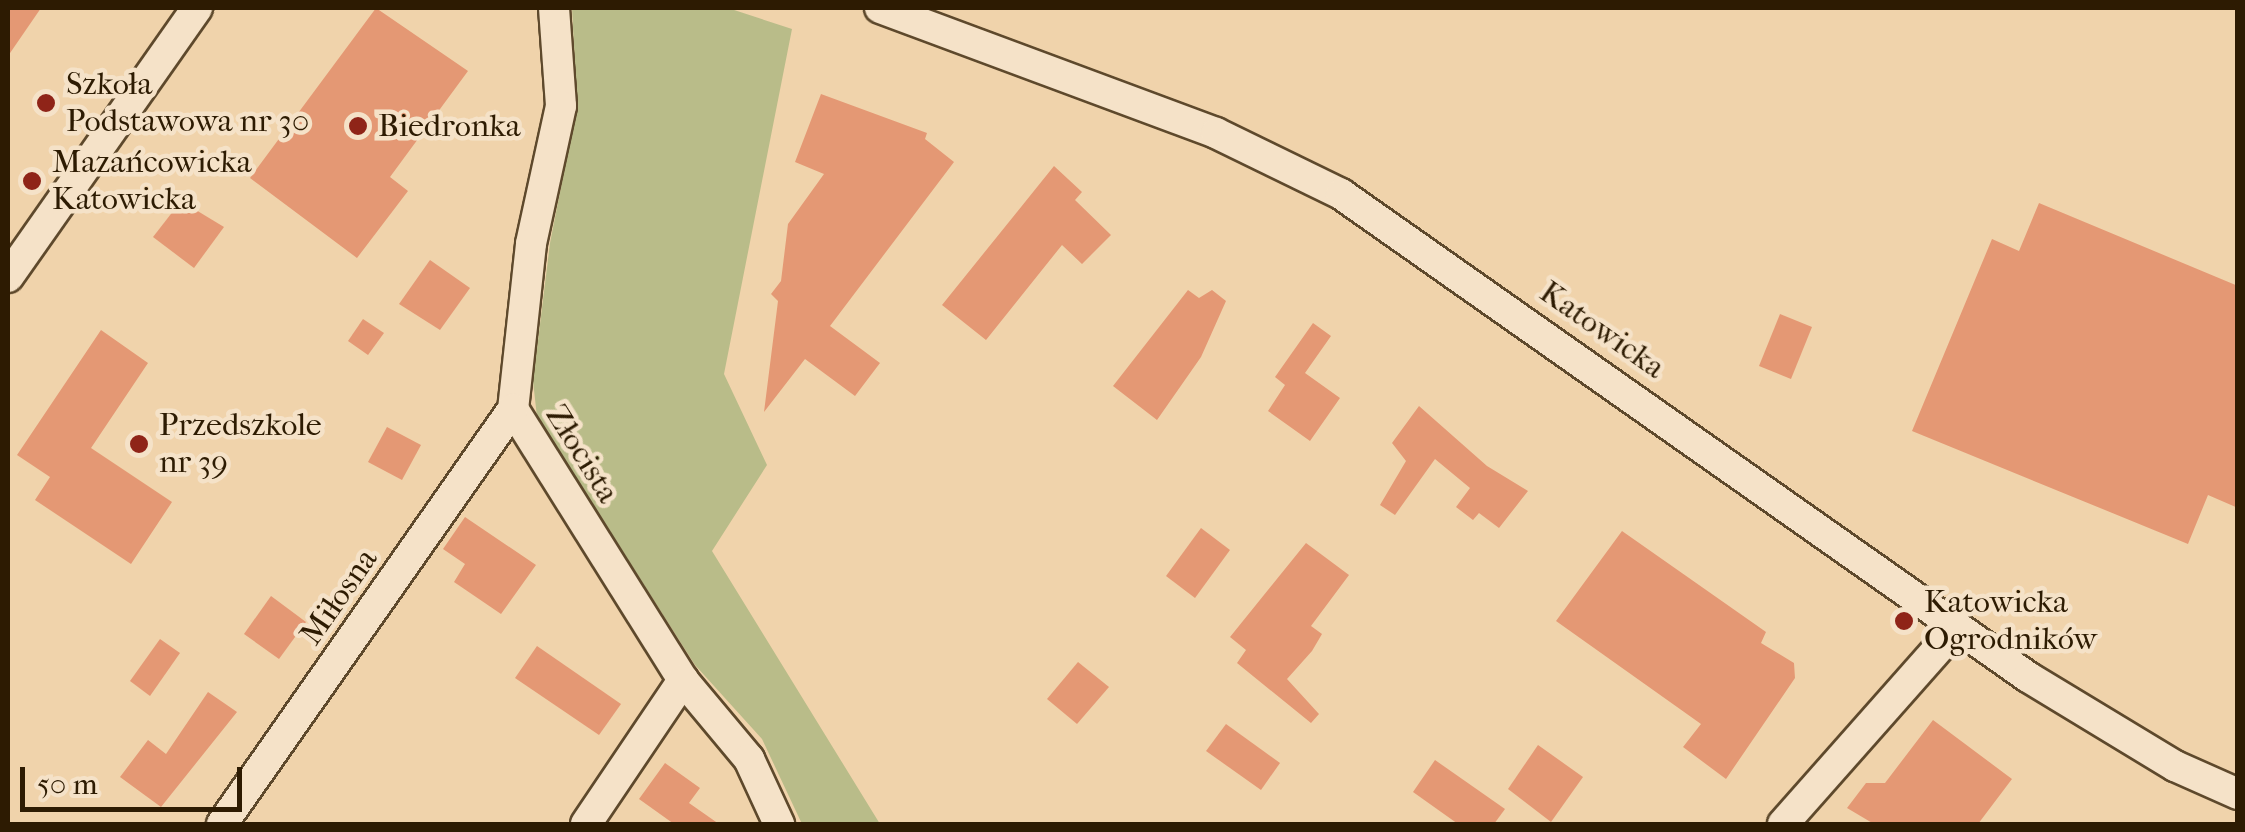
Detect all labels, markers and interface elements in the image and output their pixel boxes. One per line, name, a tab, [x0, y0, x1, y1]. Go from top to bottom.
place label: Szkoła Podstawowa nr 30	[66, 66, 309, 141]
marker: Szkoła Podstawowa nr 30	[35, 92, 57, 114]
place label: Biedronka	[378, 107, 520, 145]
marker: Biedronka	[347, 115, 369, 137]
place label: Mazańcowicka Katowicka	[52, 144, 251, 219]
marker: Mazańcowicka Katowicka	[21, 170, 43, 192]
street label: Katowicka	[1532, 273, 1672, 387]
street label: Złocista	[537, 398, 627, 510]
place label: Przedszkole nr 39	[159, 407, 322, 482]
marker: Przedszkole nr 39	[128, 433, 150, 455]
street label: Miłosna	[292, 541, 386, 653]
place label: Katowicka Ogrodników	[1924, 584, 2097, 659]
marker: Katowicka Ogrodników	[1893, 610, 1915, 632]
scale bar	[25, 747, 248, 809]
text: 50 m	[37, 767, 98, 802]

